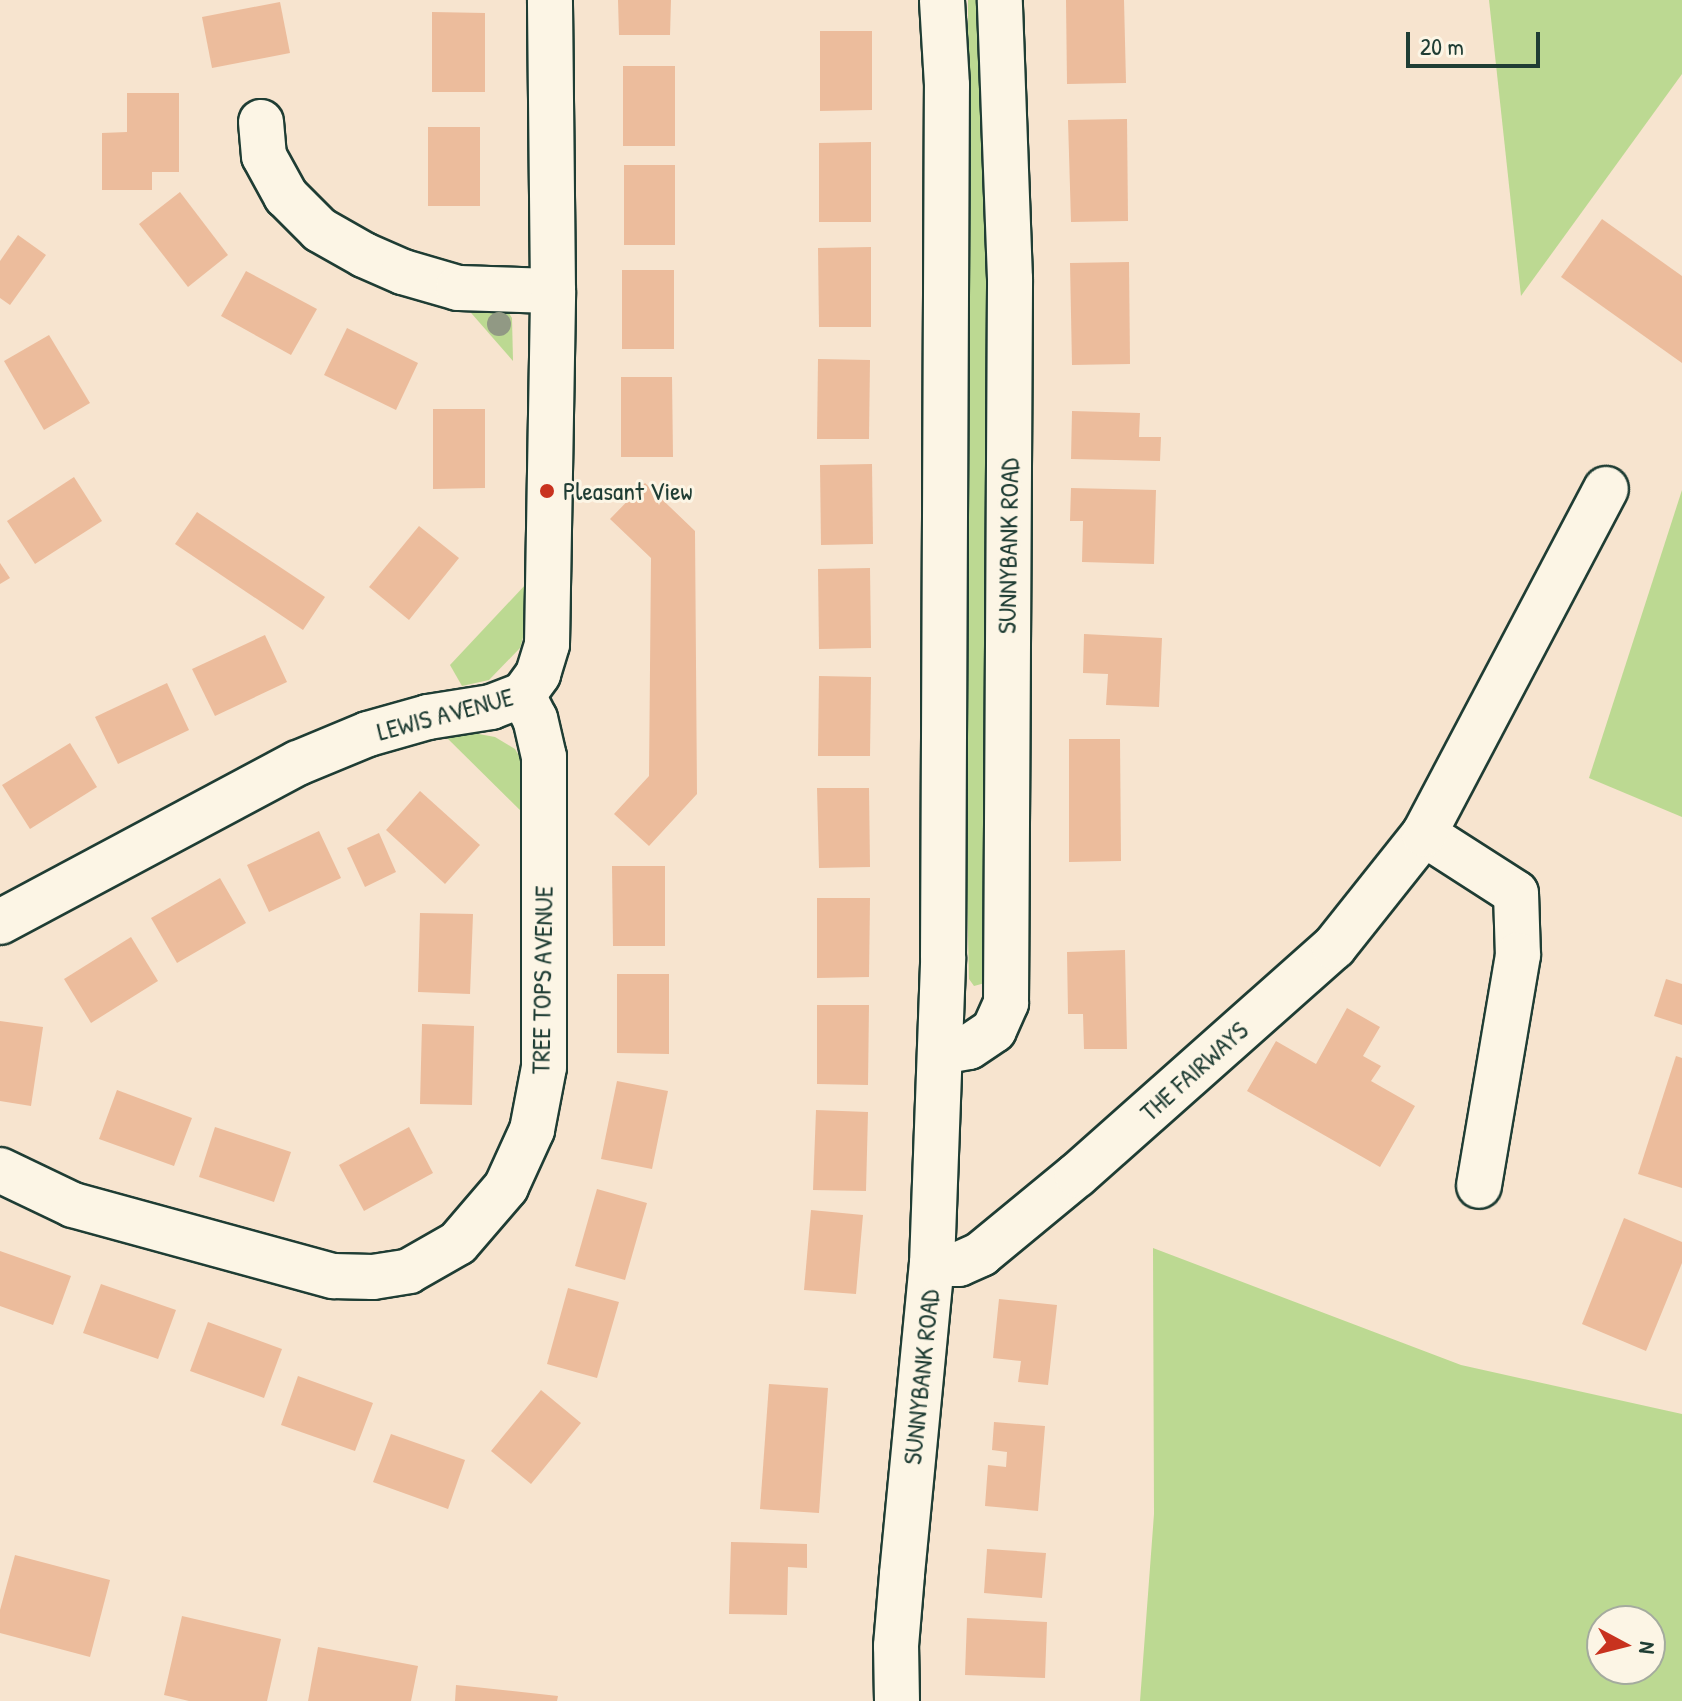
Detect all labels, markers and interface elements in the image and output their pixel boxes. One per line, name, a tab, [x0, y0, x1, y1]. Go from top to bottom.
scale bar	[1410, 16, 1544, 66]
text: 20 m	[1420, 30, 1464, 62]
street label: SUNNYBANK ROAD	[991, 458, 1025, 634]
place label: Pleasant View	[563, 475, 693, 507]
marker: Pleasant View	[538, 482, 556, 500]
street label: LEWIS AVENUE	[374, 681, 516, 747]
street label: TREE TOPS AVENUE	[525, 886, 559, 1074]
street label: THE FAIRWAYS	[1134, 1014, 1254, 1128]
street label: SUNNYBANK ROAD	[896, 1288, 946, 1466]
north arrow	[1586, 1605, 1666, 1685]
text: N	[1632, 1640, 1663, 1655]

